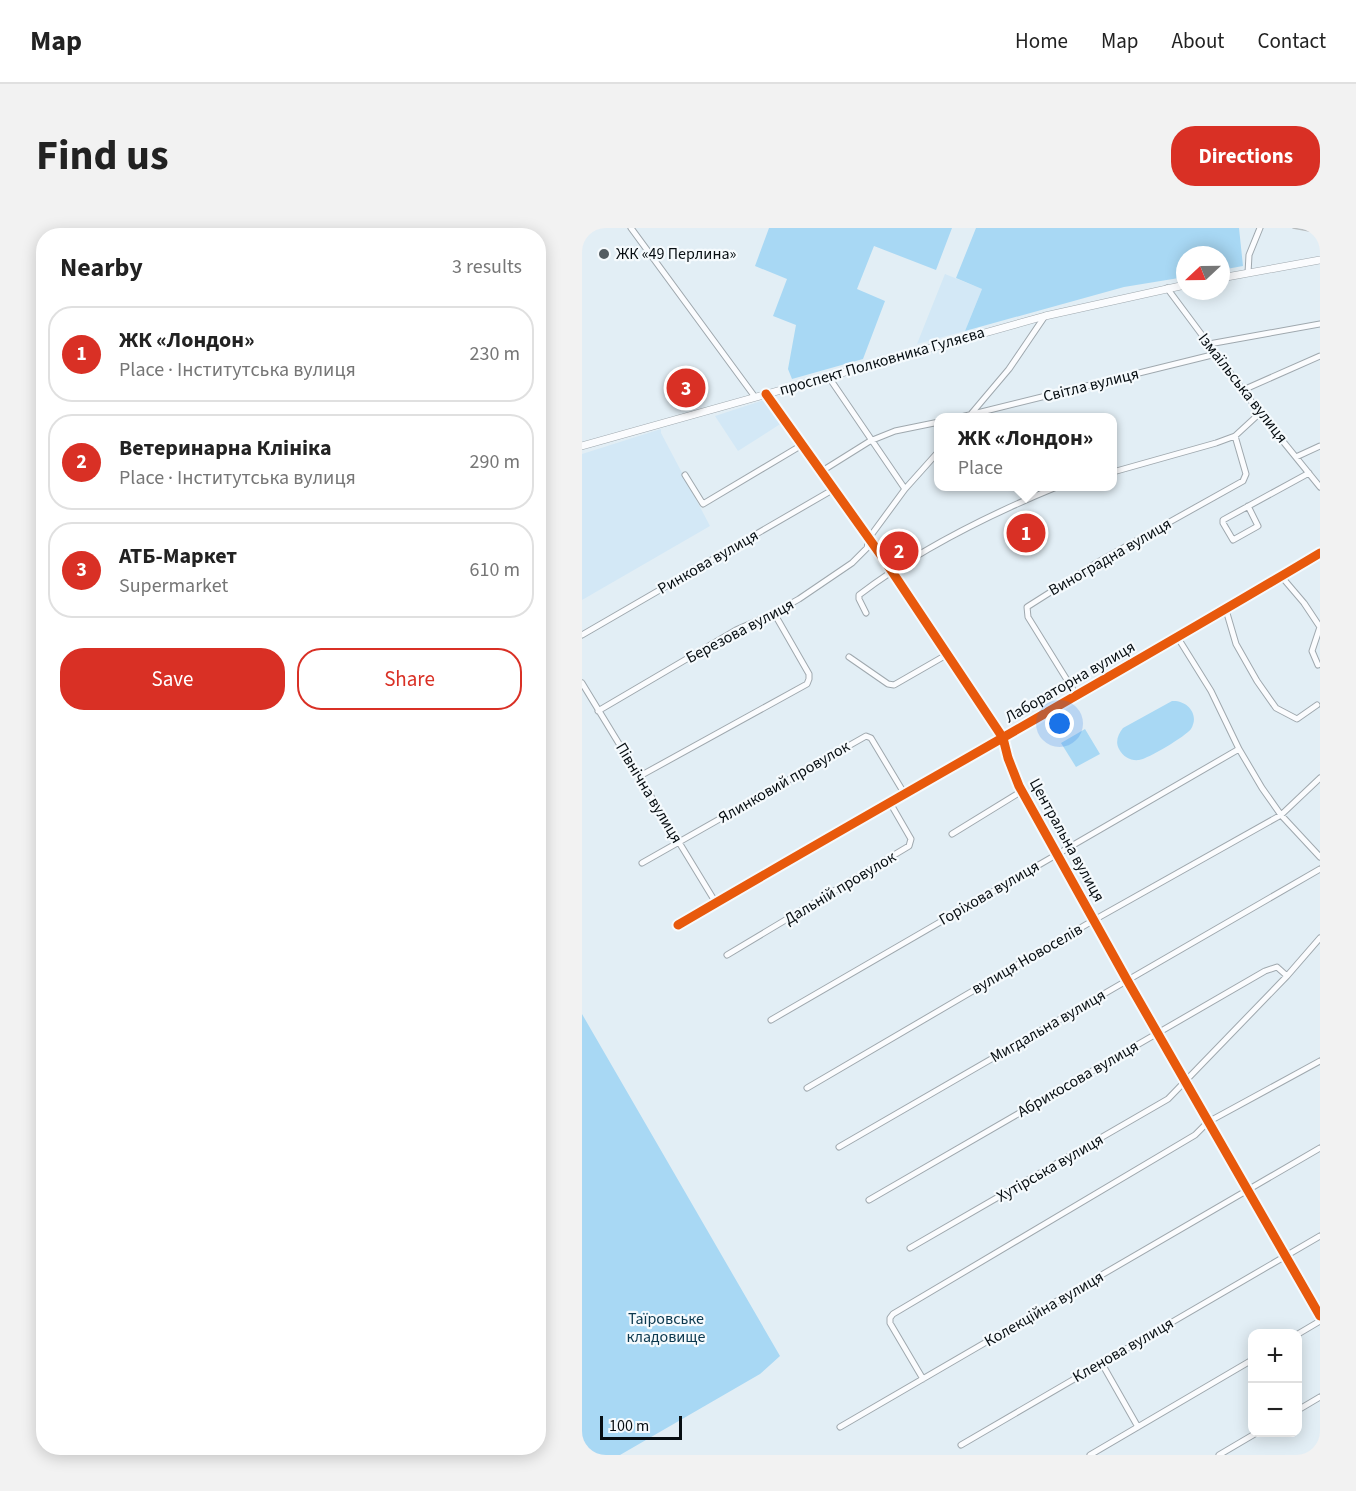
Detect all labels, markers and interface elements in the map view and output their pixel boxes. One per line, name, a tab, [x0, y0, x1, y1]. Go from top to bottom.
text: Map	[30, 21, 82, 61]
text: Home	[1015, 26, 1068, 56]
text: Map	[1101, 26, 1139, 56]
text: About	[1172, 26, 1224, 56]
text: Contact	[1257, 26, 1326, 56]
text: Find us	[36, 126, 169, 186]
button: Directions	[1171, 126, 1320, 186]
place label: ЖК «49 Перлина»	[616, 243, 736, 265]
north arrow	[1176, 246, 1230, 300]
marker: ЖК «49 Перлина»	[597, 247, 611, 261]
text: Nearby	[60, 249, 143, 286]
text: 3 results	[452, 253, 522, 281]
street label: проспект Полковника Гуляєва	[777, 321, 987, 401]
text: ЖК «Лондон»	[119, 324, 255, 356]
street label: Ізмаїльська вулиця	[1193, 328, 1293, 448]
text: 1	[76, 340, 87, 368]
text: 230 m	[470, 340, 520, 368]
text: Place · Інститутська вулиця	[119, 356, 356, 384]
street label: Світла вулиця	[1041, 362, 1141, 408]
pin: 3	[666, 366, 706, 410]
popup	[934, 413, 1117, 491]
text: ЖК «Лондон»	[958, 422, 1093, 454]
text: Ветеринарна Клініка	[119, 432, 331, 464]
text: 2	[76, 448, 87, 476]
text: 290 m	[470, 448, 520, 476]
text: Place	[958, 454, 1003, 482]
text: Place · Інститутська вулиця	[119, 464, 356, 492]
pin: 1	[1006, 510, 1046, 556]
street label: Виноградна вулиця	[1045, 513, 1175, 601]
street label: Ринкова вулиця	[654, 524, 762, 600]
pin: 2	[880, 528, 918, 574]
text: АТБ-Маркет	[119, 540, 237, 572]
text: 3	[76, 556, 87, 584]
text: 610 m	[470, 556, 520, 584]
text: Supermarket	[119, 572, 228, 600]
street label: Березова вулиця	[682, 593, 798, 669]
street label: Лабораторна вулиця	[1001, 636, 1139, 728]
button: Save	[60, 648, 285, 710]
button: Share	[297, 648, 522, 710]
your location	[1045, 709, 1074, 738]
street label: Ялинковий провулок	[714, 735, 854, 829]
street label: Північна вулиця	[610, 739, 688, 847]
street label: Центральна вулиця	[1024, 774, 1110, 906]
street label: Дальній провулок	[780, 846, 900, 930]
street label: Горіхова вулиця	[935, 855, 1043, 931]
street label: вулиця Новоселів	[968, 918, 1086, 1000]
street label: Мигдальна вулиця	[986, 984, 1110, 1068]
street label: Абрикосова вулиця	[1013, 1035, 1143, 1123]
street label: Хутірська вулиця	[993, 1128, 1107, 1208]
street label: Колекційна вулиця	[980, 1266, 1108, 1352]
park label: Таїровське кладовище	[627, 1308, 706, 1348]
street label: Кленова вулиця	[1068, 1312, 1178, 1388]
map controls	[1248, 1329, 1302, 1437]
button: +	[1248, 1329, 1302, 1383]
button: −	[1248, 1383, 1302, 1437]
scale bar	[600, 1413, 682, 1440]
text: 100 m	[609, 1415, 649, 1437]

